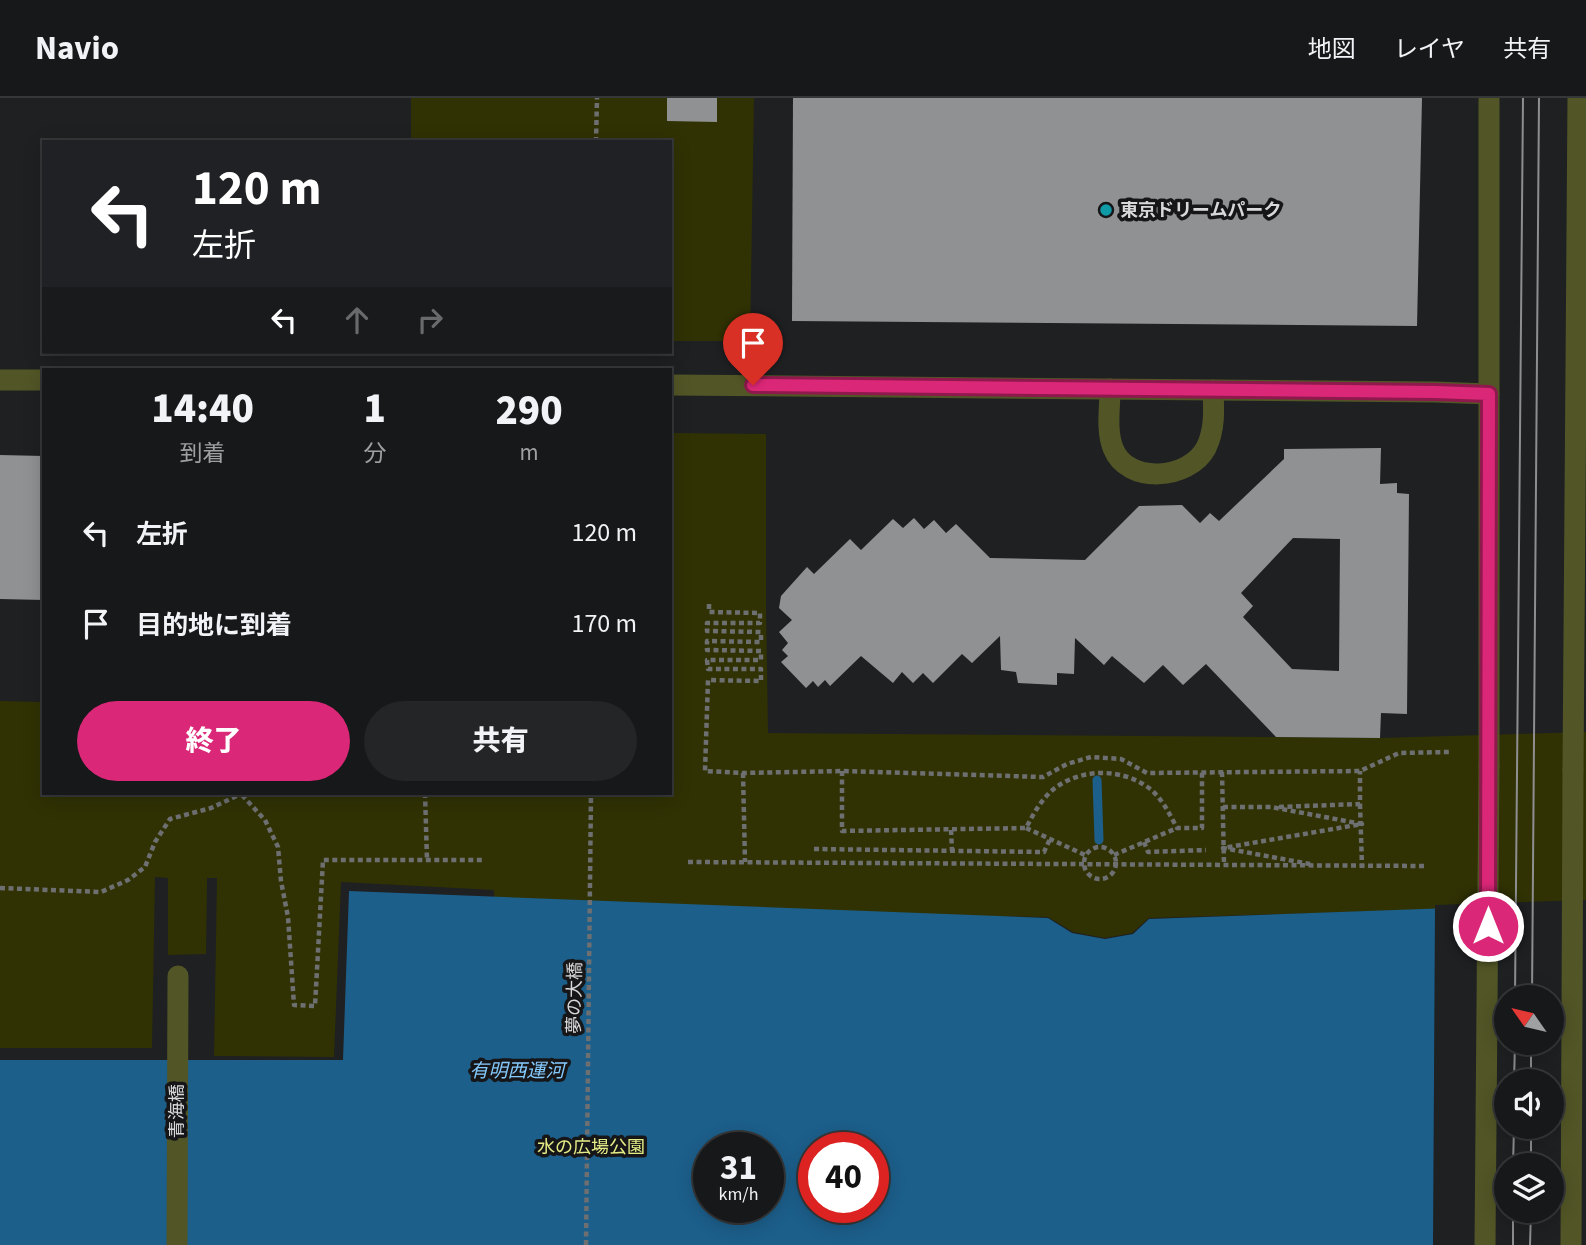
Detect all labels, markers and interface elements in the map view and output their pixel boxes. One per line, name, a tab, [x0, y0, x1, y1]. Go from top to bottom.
text: Navio	[35, 25, 119, 72]
text: 地図	[1308, 32, 1356, 67]
text: レイヤ	[1394, 32, 1465, 67]
text: 共有	[1503, 32, 1551, 67]
text: 120 m	[192, 154, 321, 224]
icon: left	[77, 168, 168, 259]
place label: 東京ドリームパーク	[1120, 198, 1281, 223]
marker: 東京ドリームパーク	[1098, 202, 1114, 218]
text: 左折	[192, 223, 256, 269]
icon: left	[265, 301, 303, 339]
icon: ahead	[338, 301, 376, 339]
icon: right	[411, 301, 449, 339]
pin	[723, 313, 783, 385]
icon: arrive	[734, 324, 772, 362]
text: 14:40	[151, 379, 254, 439]
text: 1	[363, 379, 386, 439]
text: 290	[495, 381, 563, 441]
text: m	[520, 436, 539, 469]
text: 到着	[180, 437, 226, 470]
text: 分	[363, 437, 386, 470]
icon: left	[77, 514, 115, 552]
text: 120 m	[571, 514, 637, 551]
text: 左折	[136, 516, 188, 553]
icon: arrive	[77, 605, 115, 643]
text: 170 m	[571, 605, 637, 642]
text: 目的地に到着	[136, 607, 292, 644]
button: 終了	[77, 701, 350, 781]
button: 共有	[364, 701, 637, 781]
position arrow	[1451, 889, 1525, 963]
street label: 夢の大橋	[562, 962, 588, 1034]
north arrow	[1494, 985, 1564, 1055]
map controls	[1494, 985, 1564, 1223]
water label: 有明西運河	[469, 1058, 568, 1085]
button: sound	[1494, 1069, 1564, 1139]
street label: 青海橋	[165, 1084, 190, 1138]
speed limit sign: 40	[798, 1132, 889, 1223]
park label: 水の広場公園	[537, 1135, 645, 1160]
text: 31	[720, 1143, 757, 1193]
button: layers	[1494, 1153, 1564, 1223]
text: km/h	[719, 1182, 758, 1207]

